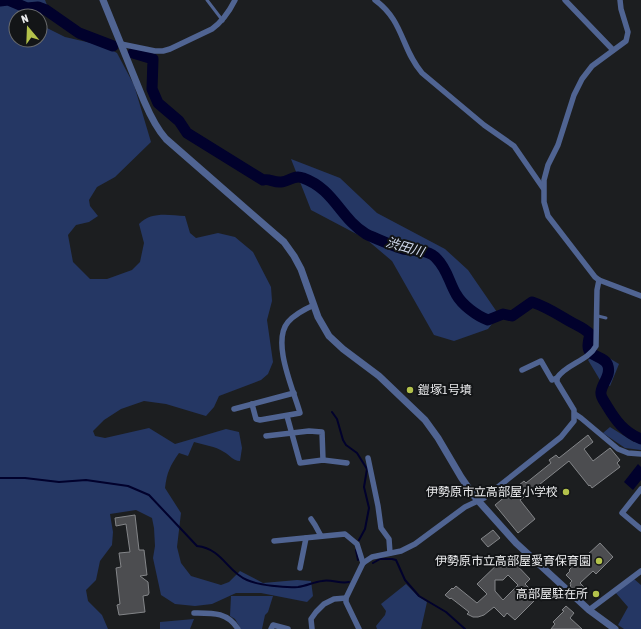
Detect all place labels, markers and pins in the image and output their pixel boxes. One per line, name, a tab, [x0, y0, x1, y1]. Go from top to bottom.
place label: 鎧塚1号墳	[418, 383, 472, 397]
marker: 鎧塚1号墳	[405, 385, 415, 395]
place label: 伊勢原市立高部屋小学校	[426, 485, 558, 499]
marker: 伊勢原市立高部屋小学校	[561, 487, 571, 497]
place label: 伊勢原市立高部屋愛育保育園	[435, 554, 591, 568]
marker: 伊勢原市立高部屋愛育保育園	[594, 556, 604, 566]
place label: 高部屋駐在所	[516, 587, 588, 601]
marker: 高部屋駐在所	[591, 589, 601, 599]

